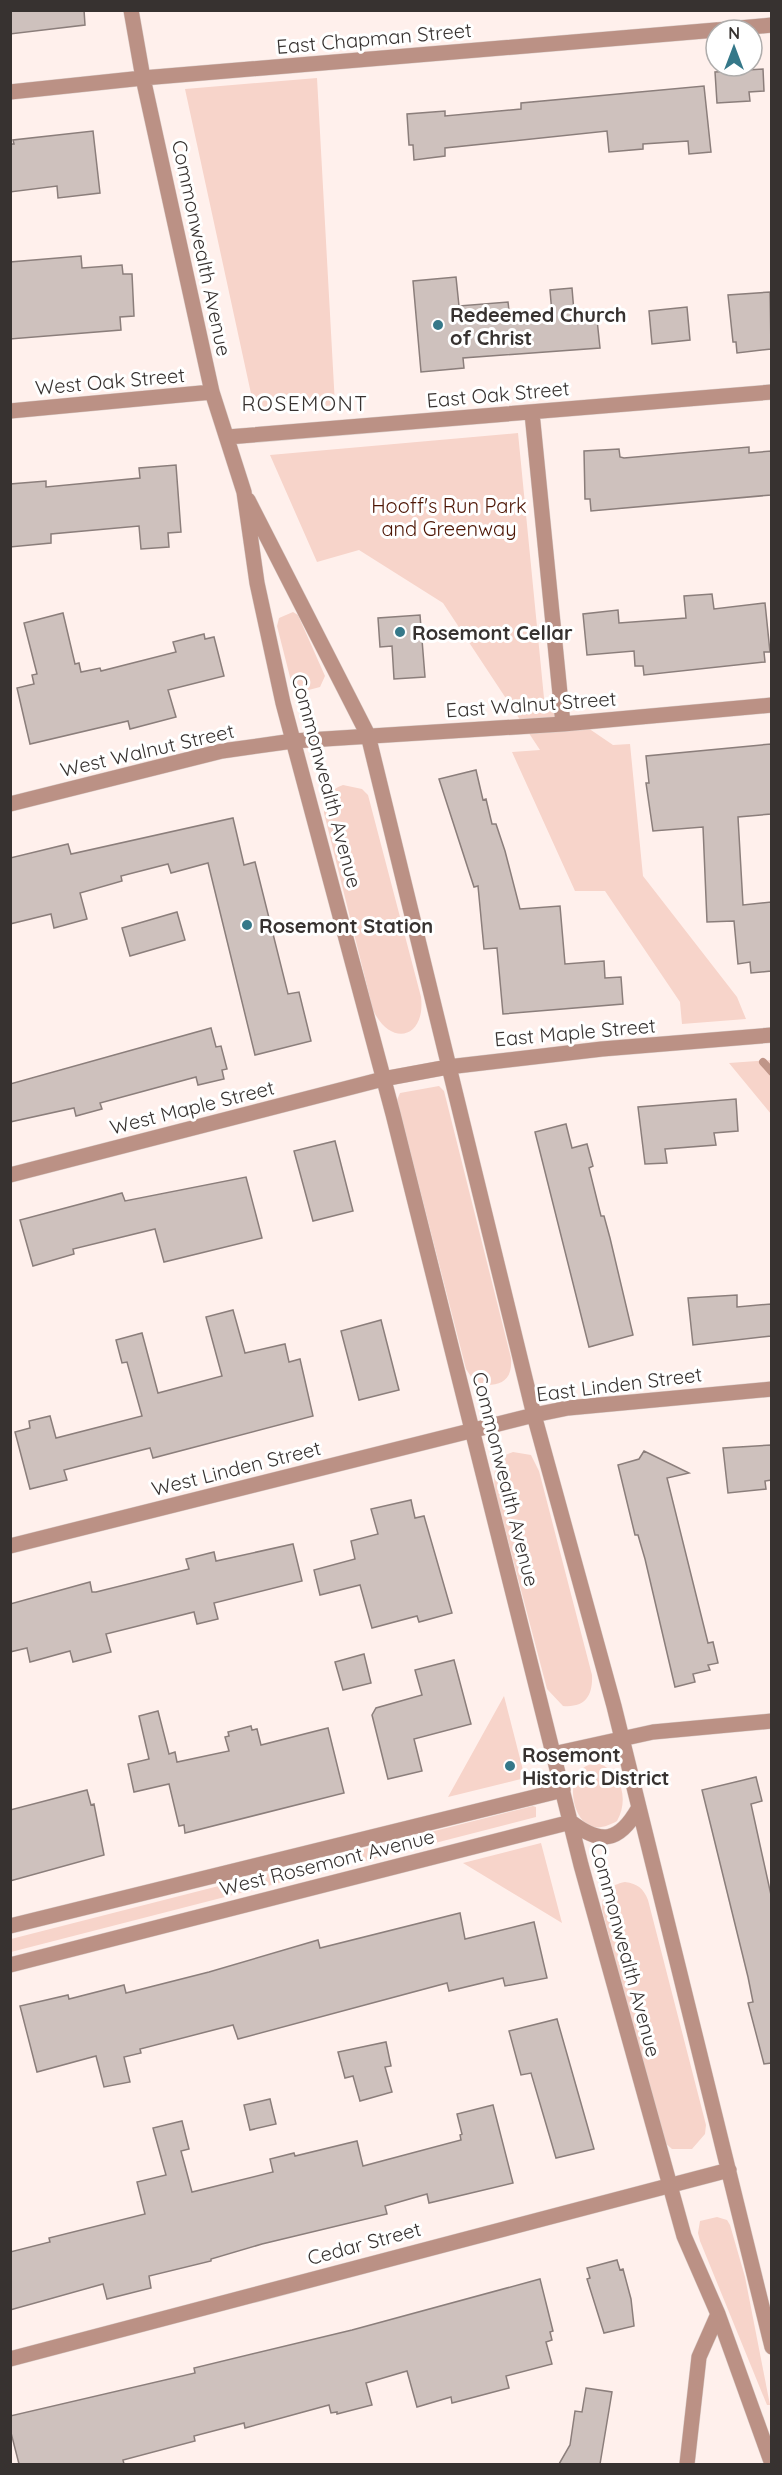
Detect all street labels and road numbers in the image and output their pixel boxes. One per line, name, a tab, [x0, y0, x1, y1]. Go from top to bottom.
street label: East Chapman Street	[275, 17, 473, 59]
street label: Commonwealth Avenue	[167, 138, 237, 358]
street label: West Oak Street	[34, 362, 186, 400]
street label: East Oak Street	[425, 375, 571, 413]
street label: Commonwealth Avenue	[286, 671, 368, 891]
street label: East Walnut Street	[445, 686, 617, 722]
street label: West Walnut Street	[58, 718, 237, 782]
street label: East Maple Street	[493, 1012, 657, 1051]
street label: West Maple Street	[107, 1074, 277, 1140]
street label: East Linden Street	[535, 1361, 703, 1407]
street label: Commonwealth Avenue	[467, 1369, 545, 1589]
street label: West Linden Street	[149, 1435, 323, 1501]
street label: West Rosemont Avenue	[217, 1823, 437, 1901]
street label: Commonwealth Avenue	[585, 1840, 667, 2060]
street label: Cedar Street	[305, 2216, 424, 2270]

